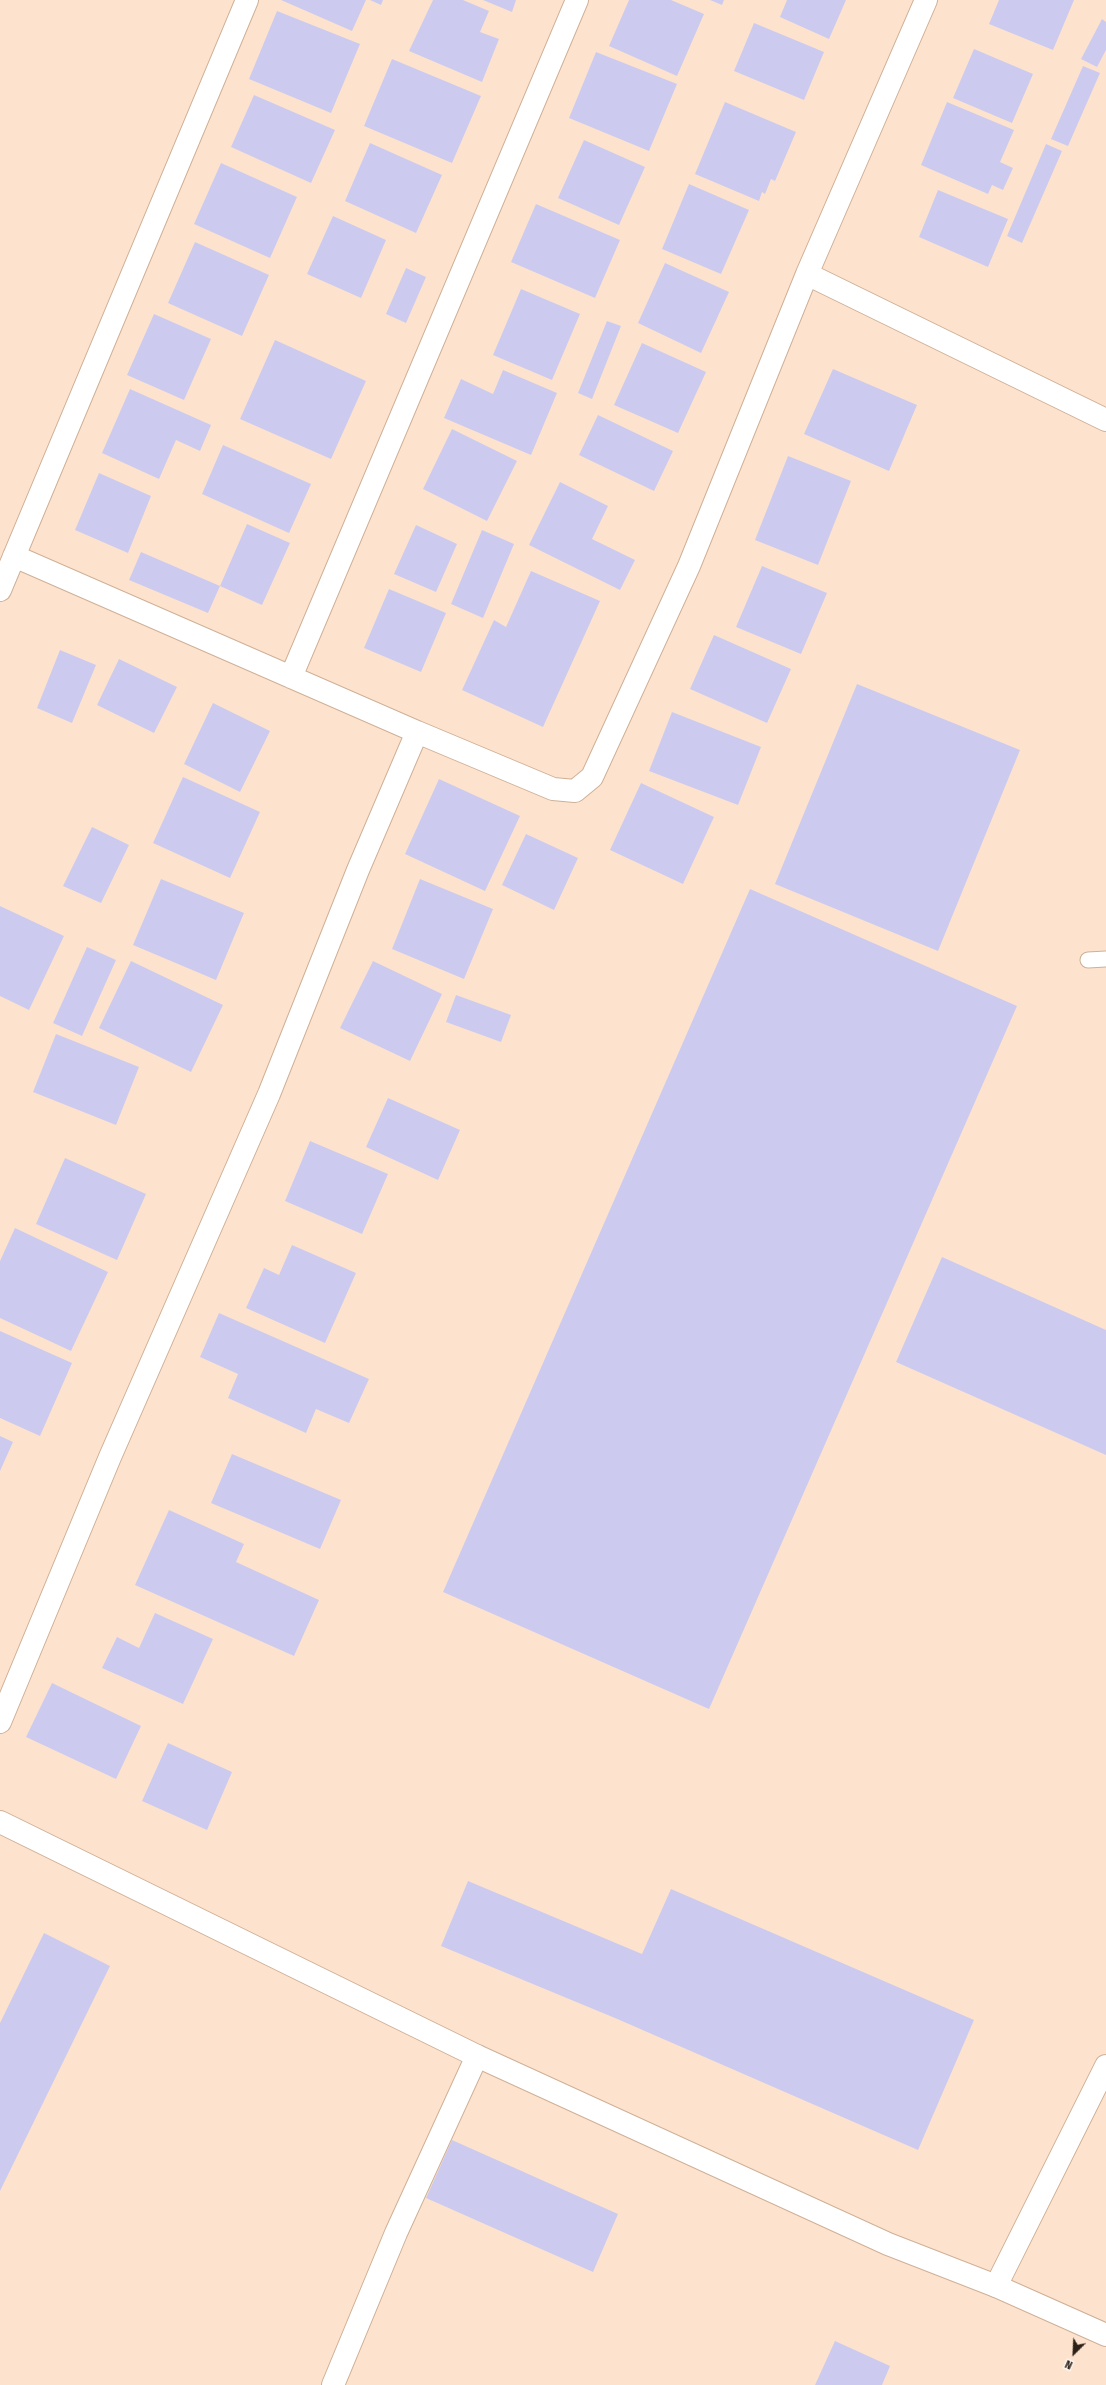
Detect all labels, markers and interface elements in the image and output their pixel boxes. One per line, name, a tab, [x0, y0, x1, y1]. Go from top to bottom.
north arrow	[1054, 2333, 1094, 2373]
text: N	[1063, 2357, 1075, 2372]

